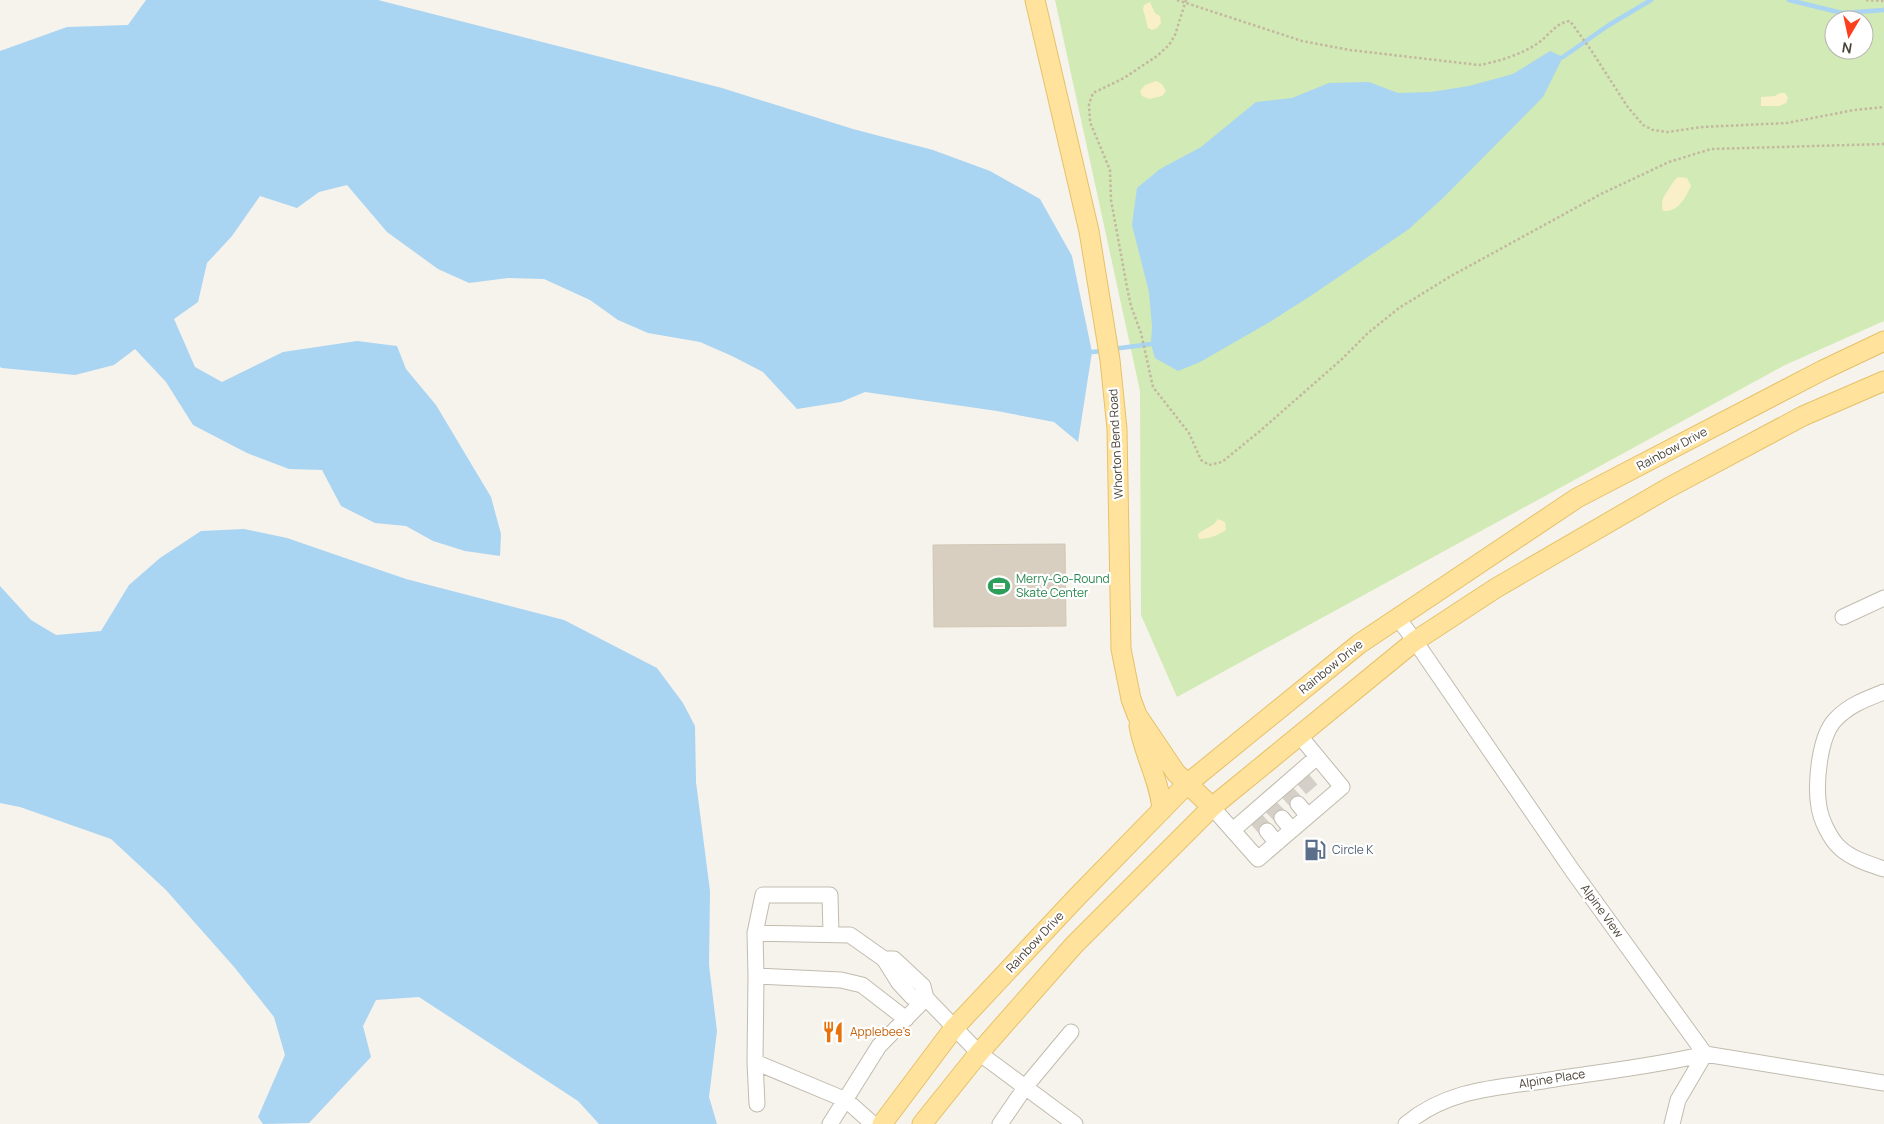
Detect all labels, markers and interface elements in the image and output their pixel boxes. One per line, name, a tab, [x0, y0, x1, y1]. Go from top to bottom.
north arrow	[1824, 10, 1874, 60]
text: N	[1840, 38, 1853, 59]
street label: Whorton Bend Road	[1104, 389, 1127, 499]
street label: Rainbow Drive	[1633, 423, 1710, 474]
place label: Merry-Go-Round Skate Center	[1016, 570, 1110, 601]
sports icon: Merry-Go-Round Skate Center	[986, 573, 1012, 599]
street label: Rainbow Drive	[1295, 636, 1366, 698]
fuel station icon: Circle K	[1302, 837, 1328, 863]
place label: Circle K	[1332, 841, 1374, 858]
street label: Alpine View	[1577, 880, 1628, 941]
street label: Rainbow Drive	[1002, 907, 1067, 976]
restaurant icon: Applebee's	[820, 1019, 846, 1045]
place label: Applebee's	[850, 1023, 911, 1040]
street label: Alpine Place	[1517, 1065, 1586, 1092]

